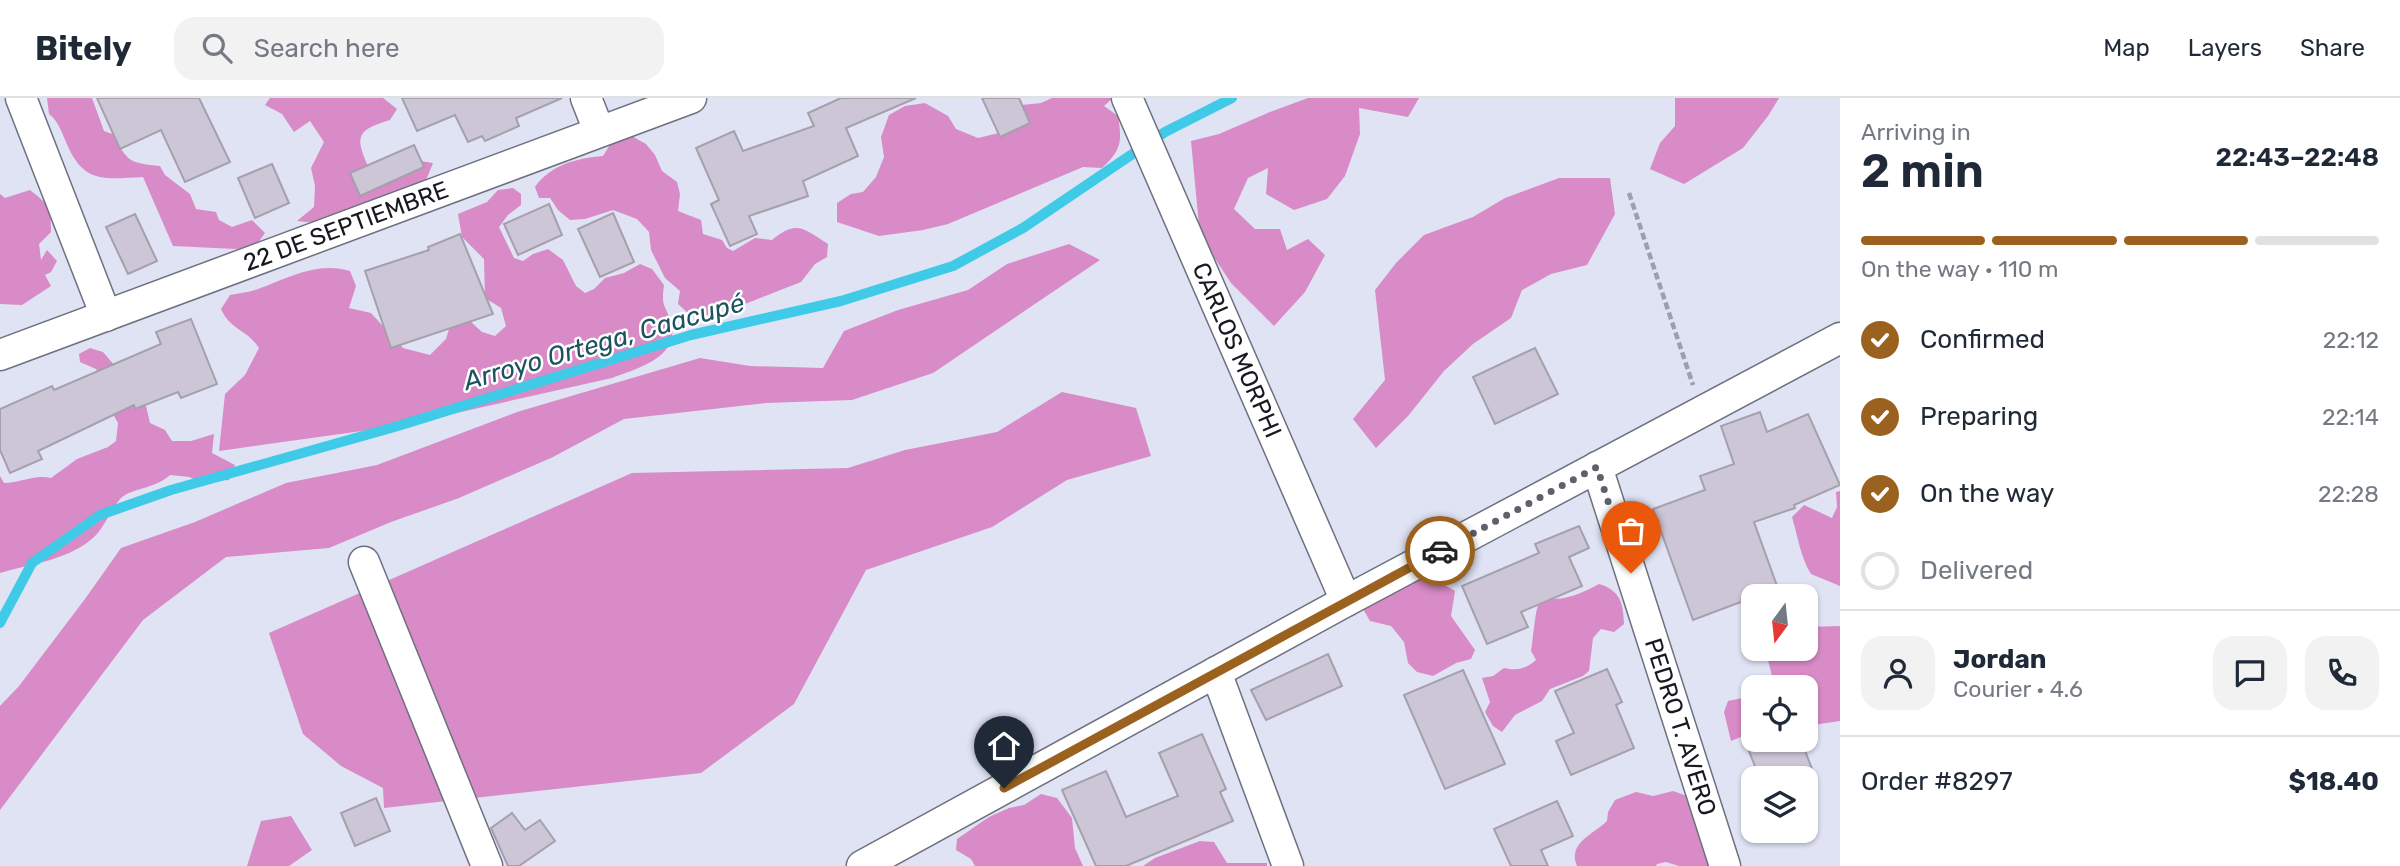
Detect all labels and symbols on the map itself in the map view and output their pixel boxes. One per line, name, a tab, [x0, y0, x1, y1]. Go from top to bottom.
street label: 22 DE SEPTIEMBRE	[240, 176, 452, 277]
street label: CARLOS MORPHI	[1186, 258, 1287, 442]
water label: Arroyo Ortega, Caacupé	[458, 287, 748, 397]
pin	[1601, 501, 1661, 573]
courier	[1405, 516, 1475, 586]
north arrow	[1741, 584, 1818, 662]
street label: PEDRO T. AVERO	[1639, 635, 1722, 819]
pin	[974, 716, 1034, 788]

